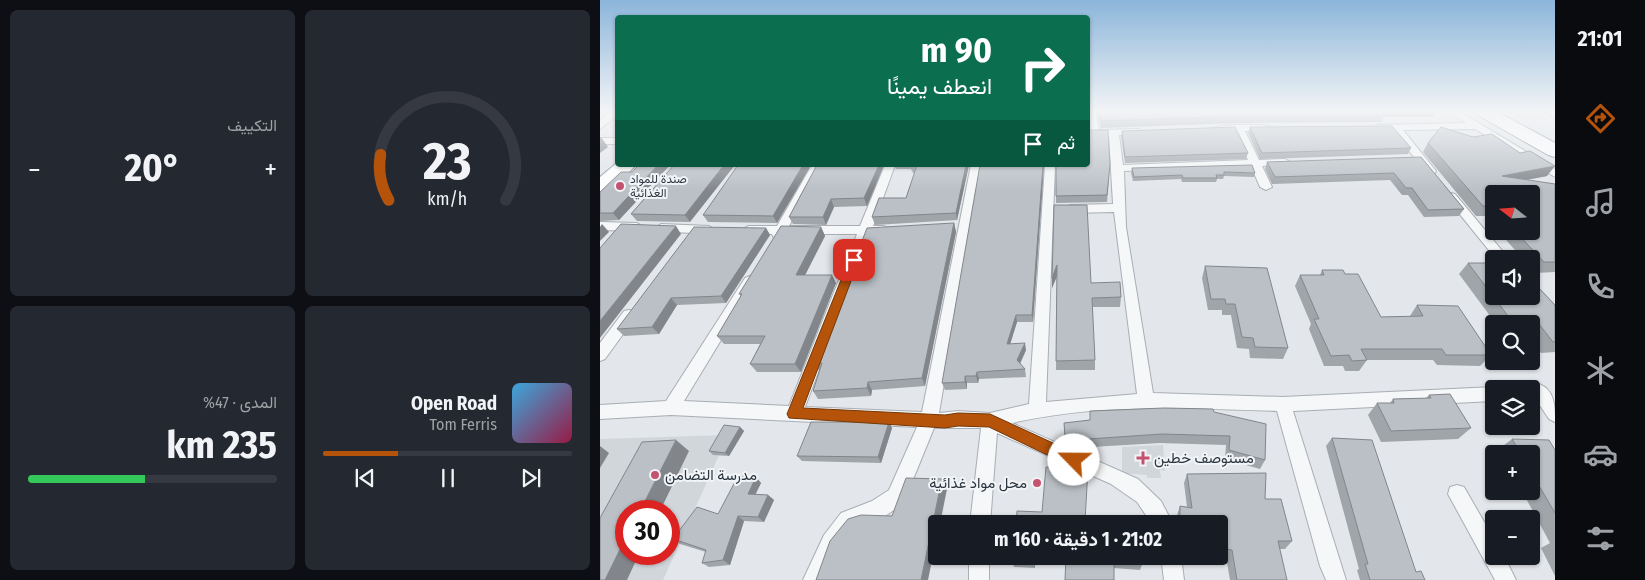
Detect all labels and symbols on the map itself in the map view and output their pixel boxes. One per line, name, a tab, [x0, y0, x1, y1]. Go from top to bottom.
place label: صندة للمواد الغذائية	[630, 172, 687, 200]
marker: صندة للمواد الغذائية	[614, 180, 626, 192]
north arrow	[1485, 185, 1540, 240]
pin	[833, 239, 875, 281]
position arrow	[1047, 433, 1099, 485]
place label: مستوصف خطين	[1154, 449, 1254, 468]
marker: مستوصف خطين	[1136, 451, 1150, 465]
place label: مدرسة التضامن	[665, 466, 757, 485]
marker: مدرسة التضامن	[649, 469, 661, 481]
place label: محل مواد غذائية	[929, 474, 1027, 492]
marker: محل مواد غذائية	[1031, 477, 1043, 489]
speed limit sign: 30	[615, 500, 680, 565]

